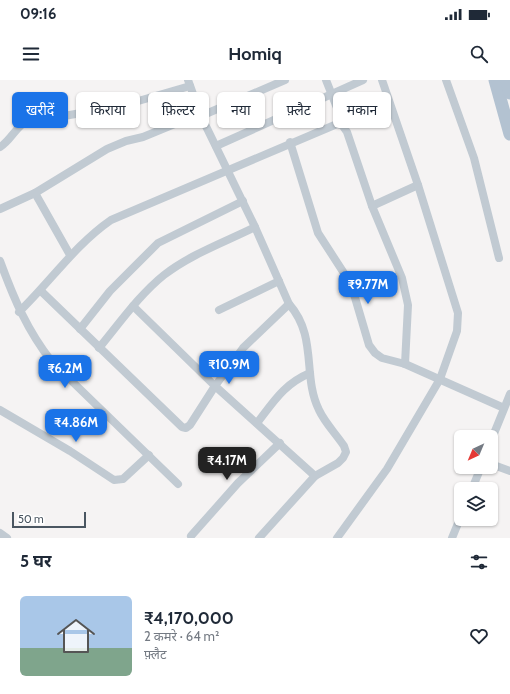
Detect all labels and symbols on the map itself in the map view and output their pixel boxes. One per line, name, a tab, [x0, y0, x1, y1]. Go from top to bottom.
pin: ₹9.77M	[335, 271, 401, 305]
pin: ₹10.9M	[196, 351, 262, 385]
pin: ₹6.2M	[37, 355, 93, 389]
pin: ₹4.86M	[43, 409, 109, 443]
north arrow	[454, 430, 498, 474]
pin: ₹4.17M	[194, 447, 260, 481]
scale bar	[12, 510, 86, 529]

